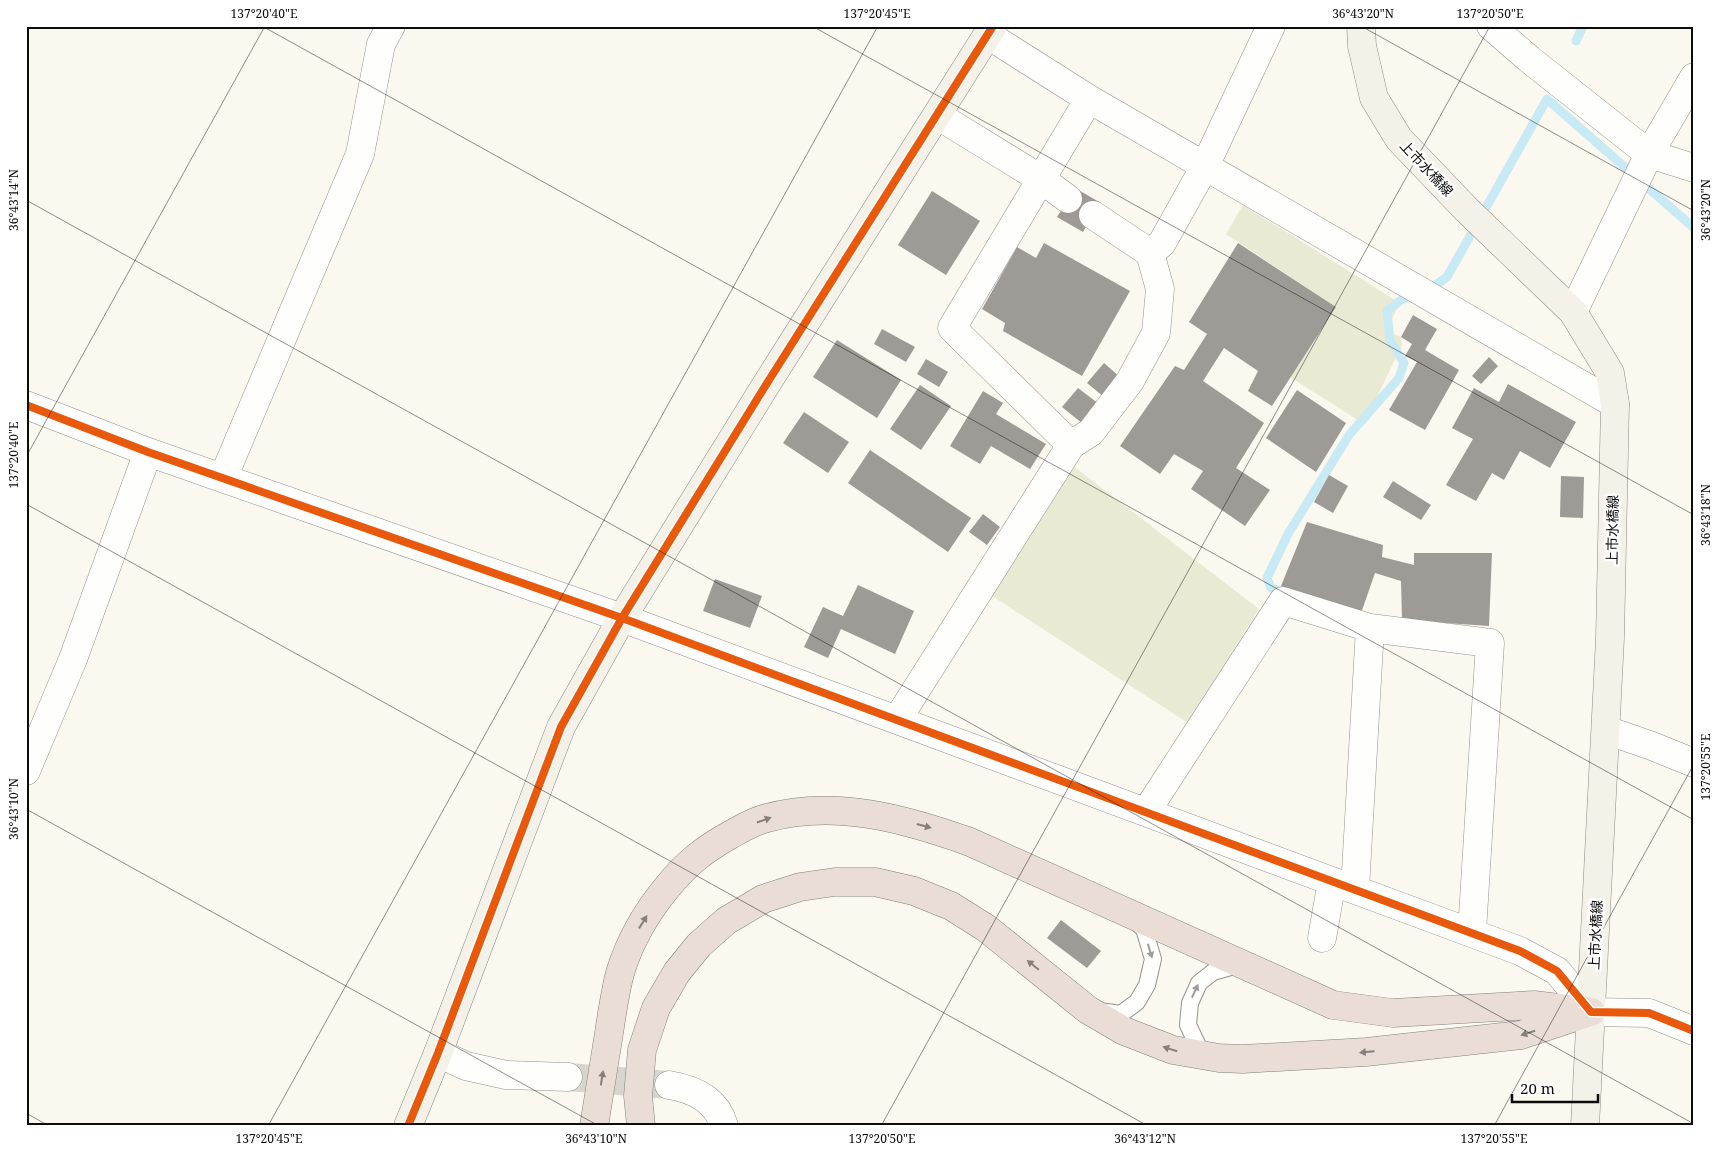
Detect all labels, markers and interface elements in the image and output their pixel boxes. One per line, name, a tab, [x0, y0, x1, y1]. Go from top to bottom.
text: 137°20'40"E	[231, 5, 297, 22]
text: 137°20'45"E	[844, 5, 910, 22]
text: 36°43'20"N	[1332, 5, 1394, 22]
text: 137°20'50"E	[1457, 5, 1523, 22]
street label: 上市水橋線	[1396, 136, 1458, 200]
text: 36°43'14"N	[5, 169, 22, 231]
text: 36°43'20"N	[1697, 179, 1714, 241]
text: 137°20'40"E	[5, 422, 22, 488]
text: 36°43'18"N	[1697, 484, 1714, 546]
street label: 上市水橋線	[1602, 495, 1622, 565]
text: 137°20'55"E	[1697, 734, 1714, 800]
text: 36°43'10"N	[5, 778, 22, 840]
one-way arrow	[757, 816, 772, 824]
one-way arrow	[916, 823, 931, 831]
street label: 上市水橋線	[1584, 900, 1606, 970]
one-way arrow	[638, 915, 647, 928]
one-way arrow	[1147, 944, 1155, 959]
one-way arrow	[1026, 960, 1039, 971]
one-way arrow	[1192, 984, 1200, 998]
one-way arrow	[1520, 1030, 1535, 1037]
one-way arrow	[1163, 1044, 1178, 1052]
one-way arrow	[1358, 1048, 1374, 1056]
one-way arrow	[598, 1069, 606, 1085]
scale bar	[1512, 1072, 1599, 1104]
text: 20 m	[1520, 1078, 1555, 1098]
text: 137°20'45"E	[236, 1130, 302, 1147]
text: 36°43'10"N	[565, 1130, 627, 1147]
text: 137°20'50"E	[849, 1130, 915, 1147]
text: 36°43'12"N	[1114, 1130, 1176, 1147]
text: 137°20'55"E	[1461, 1130, 1527, 1147]

